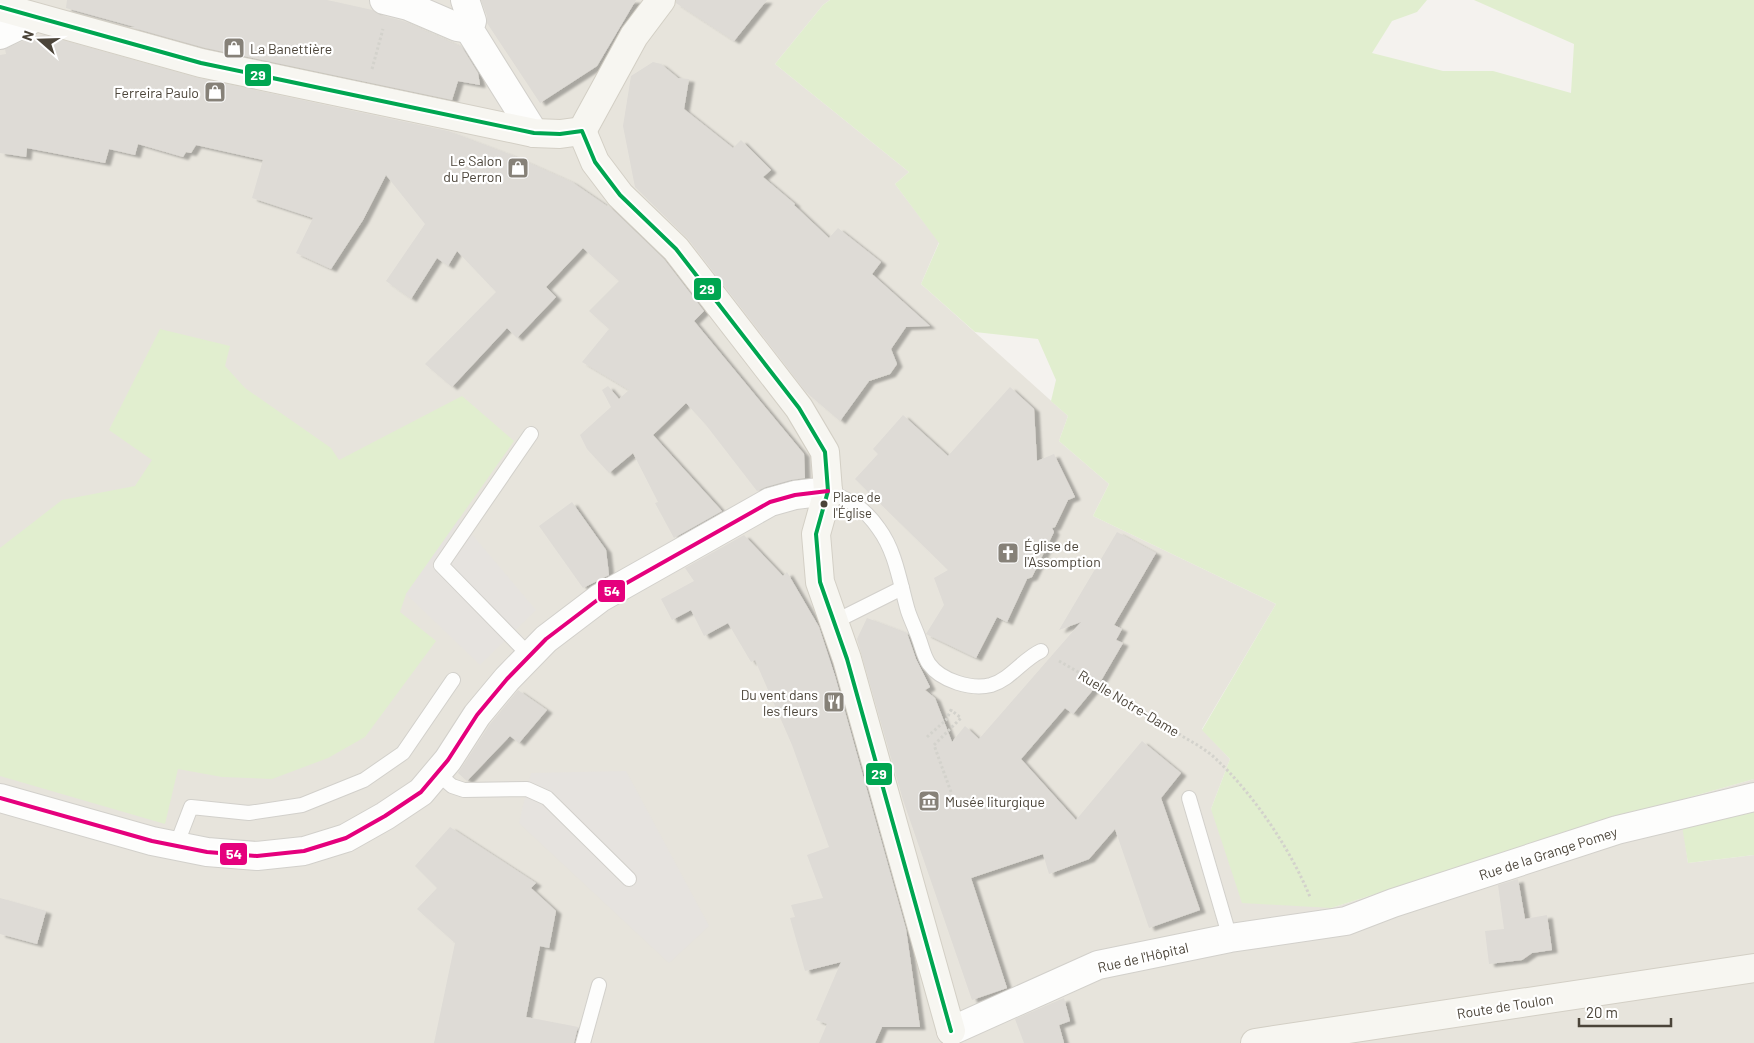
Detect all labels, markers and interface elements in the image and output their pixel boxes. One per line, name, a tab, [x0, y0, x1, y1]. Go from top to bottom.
north arrow	[15, 15, 65, 65]
text: N	[18, 28, 37, 43]
shop icon: La Banettière	[222, 36, 246, 60]
place label: La Banettière	[250, 40, 332, 57]
line badge: 29	[244, 63, 272, 87]
text: 29	[250, 66, 266, 83]
shop icon: Ferreira Paulo	[203, 80, 227, 104]
place label: Ferreira Paulo	[114, 84, 199, 101]
place label: Le Salon du Perron	[443, 152, 502, 185]
shop icon: Le Salon du Perron	[506, 156, 530, 180]
line badge: 29	[693, 277, 722, 301]
text: 29	[699, 280, 715, 297]
place label: Place de l'Église	[833, 489, 881, 521]
marker: Place de l'Église	[819, 499, 829, 509]
place label: Église de l'Assomption	[1024, 537, 1101, 570]
church icon: Église de l'Assomption	[996, 541, 1020, 565]
line badge: 54	[597, 579, 626, 603]
text: 54	[604, 582, 620, 599]
street label: Ruelle Notre-Dame	[1075, 666, 1183, 740]
place label: Du vent dans les fleurs	[741, 686, 818, 719]
restaurant icon: Du vent dans les fleurs	[822, 690, 846, 714]
line badge: 29	[865, 762, 893, 786]
text: 29	[871, 765, 887, 782]
museum icon: Musée liturgique	[917, 789, 941, 813]
place label: Musée liturgique	[945, 793, 1045, 810]
street label: Rue de la Grange Pomey	[1477, 822, 1620, 883]
line badge: 54	[219, 842, 248, 866]
text: 54	[226, 845, 242, 862]
street label: Rue de l'Hôpital	[1096, 938, 1190, 976]
street label: Route de Toulon	[1456, 990, 1554, 1022]
scale bar	[1579, 996, 1672, 1028]
text: 20 m	[1586, 1003, 1618, 1021]

